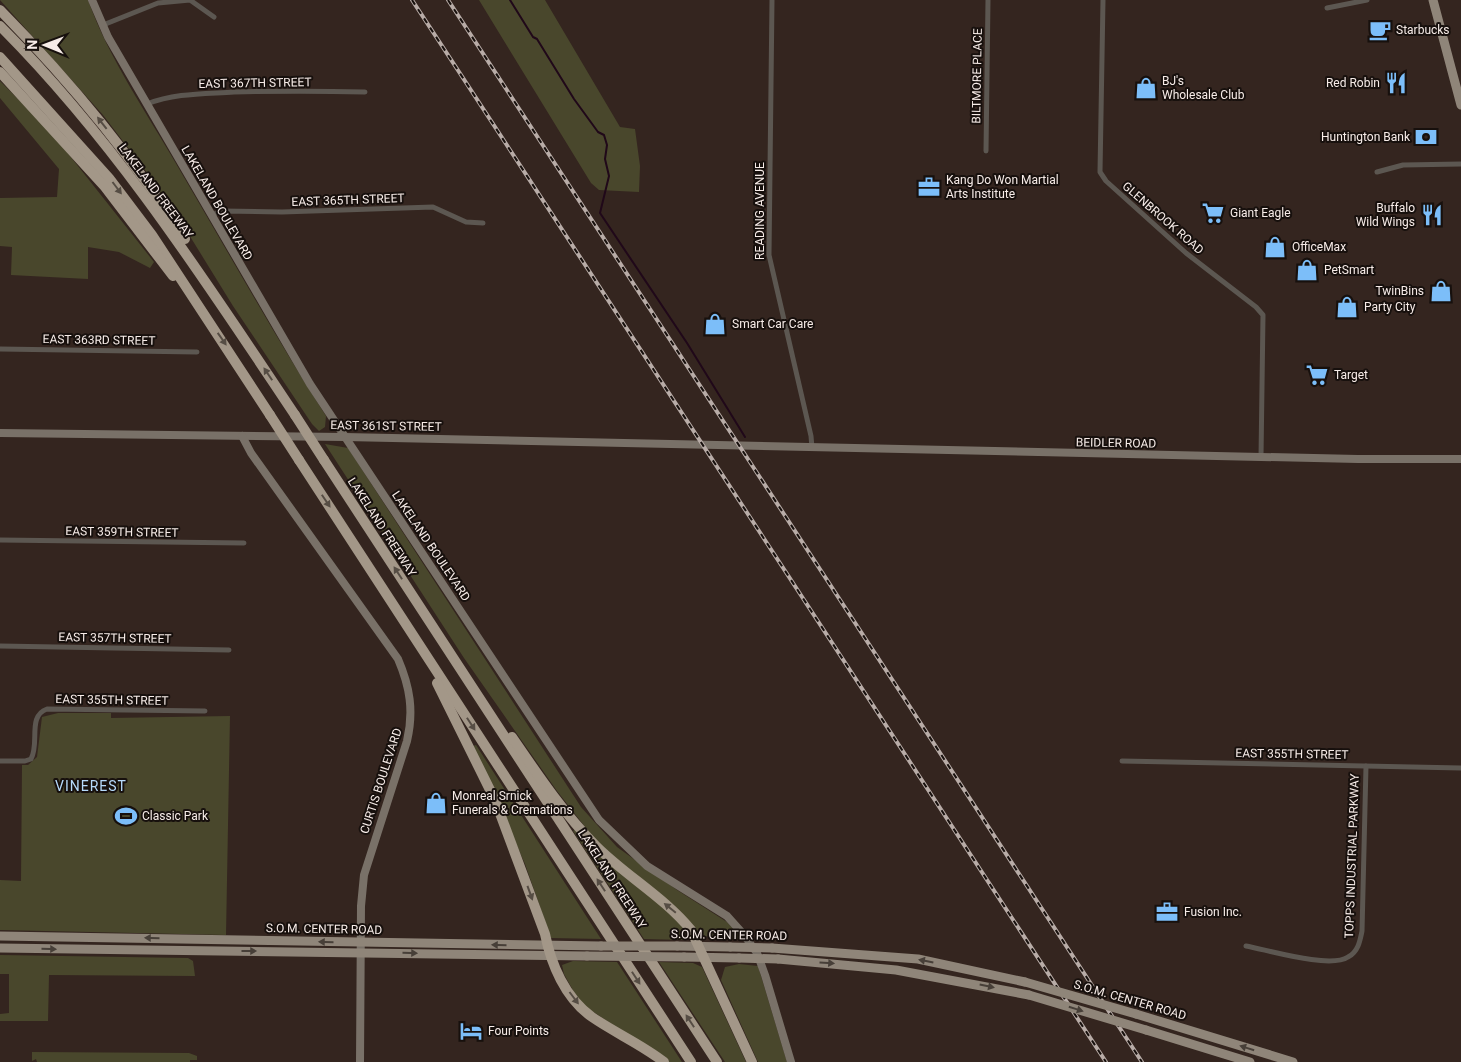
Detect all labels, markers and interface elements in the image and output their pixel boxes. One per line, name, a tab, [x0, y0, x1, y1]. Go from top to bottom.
cafe icon: Starbucks	[1367, 17, 1393, 43]
north arrow	[20, 20, 70, 70]
place label: Starbucks	[1396, 23, 1450, 37]
street label: BILTMORE PLACE	[969, 28, 985, 124]
text: N	[24, 40, 40, 50]
restaurant icon: Red Robin	[1383, 70, 1409, 96]
place label: BJ's Wholesale Club	[1162, 74, 1245, 102]
street label: EAST 367TH STREET	[198, 75, 312, 91]
shop icon: BJ's Wholesale Club	[1133, 75, 1159, 101]
place label: Red Robin	[1326, 76, 1380, 90]
one-way arrow	[97, 116, 107, 130]
bank icon: Huntington Bank	[1413, 124, 1439, 150]
place label: Huntington Bank	[1321, 130, 1411, 144]
street label: LAKELAND FREEWAY	[116, 141, 197, 242]
street label: LAKELAND BOULEVARD	[179, 143, 256, 263]
street label: READING AVENUE	[753, 162, 767, 260]
place label: Kang Do Won Martial Arts Institute	[946, 173, 1059, 201]
office icon: Kang Do Won Martial Arts Institute	[916, 174, 942, 200]
street label: GLENBROOK ROAD	[1119, 179, 1207, 257]
one-way arrow	[112, 181, 122, 195]
street label: EAST 365TH STREET	[291, 191, 405, 209]
supermarket icon: Giant Eagle	[1200, 200, 1226, 226]
place label: Buffalo Wild Wings	[1356, 201, 1415, 229]
restaurant icon: Buffalo Wild Wings	[1419, 202, 1445, 228]
place label: Giant Eagle	[1230, 206, 1291, 220]
shop icon: OfficeMax	[1262, 234, 1288, 260]
place label: OfficeMax	[1292, 240, 1346, 254]
shop icon: PetSmart	[1294, 257, 1320, 283]
place label: PetSmart	[1324, 263, 1374, 277]
shop icon: TwinBins	[1428, 278, 1454, 304]
place label: TwinBins	[1375, 284, 1424, 298]
shop icon: Party City	[1334, 294, 1360, 320]
place label: Party City	[1364, 300, 1416, 314]
shop icon: Smart Car Care	[702, 311, 728, 337]
place label: Smart Car Care	[732, 317, 813, 331]
street label: EAST 363RD STREET	[43, 332, 155, 348]
one-way arrow	[217, 332, 227, 346]
supermarket icon: Target	[1304, 362, 1330, 388]
one-way arrow	[263, 367, 272, 381]
place label: Target	[1334, 368, 1368, 382]
street label: EAST 361ST STREET	[330, 418, 442, 434]
street label: BEIDLER ROAD	[1076, 435, 1156, 451]
street label: LAKELAND FREEWAY	[345, 475, 420, 580]
street label: LAKELAND BOULEVARD	[389, 488, 473, 604]
one-way arrow	[321, 494, 331, 507]
street label: EAST 359TH STREET	[65, 524, 179, 540]
one-way arrow	[393, 567, 402, 580]
street label: EAST 357TH STREET	[58, 630, 172, 646]
street label: EAST 355TH STREET	[55, 692, 169, 708]
one-way arrow	[466, 718, 476, 731]
street label: CURTIS BOULEVARD	[357, 726, 405, 836]
street label: EAST 355TH STREET	[1235, 746, 1349, 762]
street label: TOPPS INDUSTRIAL PARKWAY	[1342, 773, 1362, 939]
district label: VINEREST	[55, 778, 127, 794]
place label: Monreal Srnick Funerals & Cremations	[452, 789, 573, 817]
shop icon: Monreal Srnick Funerals & Cremations	[423, 790, 449, 816]
sports icon: Classic Park	[113, 803, 139, 829]
place label: Classic Park	[142, 809, 209, 823]
street label: LAKELAND FREEWAY	[575, 827, 650, 932]
one-way arrow	[596, 879, 606, 892]
one-way arrow	[527, 885, 534, 900]
office icon: Fusion Inc.	[1154, 899, 1180, 925]
one-way arrow	[664, 902, 677, 913]
place label: Fusion Inc.	[1184, 905, 1242, 919]
street label: S.O.M. CENTER ROAD	[266, 921, 382, 937]
street label: S.O.M. CENTER ROAD	[671, 927, 787, 943]
one-way arrow	[144, 934, 160, 942]
one-way arrow	[318, 937, 334, 945]
one-way arrow	[490, 941, 506, 949]
one-way arrow	[41, 945, 57, 953]
one-way arrow	[242, 947, 258, 955]
one-way arrow	[402, 949, 418, 957]
one-way arrow	[918, 957, 933, 965]
one-way arrow	[819, 959, 835, 967]
one-way arrow	[632, 971, 641, 985]
street label: S.O.M. CENTER ROAD	[1072, 977, 1188, 1023]
one-way arrow	[980, 983, 996, 991]
one-way arrow	[568, 991, 579, 1004]
one-way arrow	[1068, 1006, 1083, 1014]
one-way arrow	[685, 1015, 695, 1028]
hotel icon: Four Points	[458, 1018, 484, 1044]
place label: Four Points	[488, 1024, 549, 1038]
one-way arrow	[1239, 1043, 1254, 1051]

